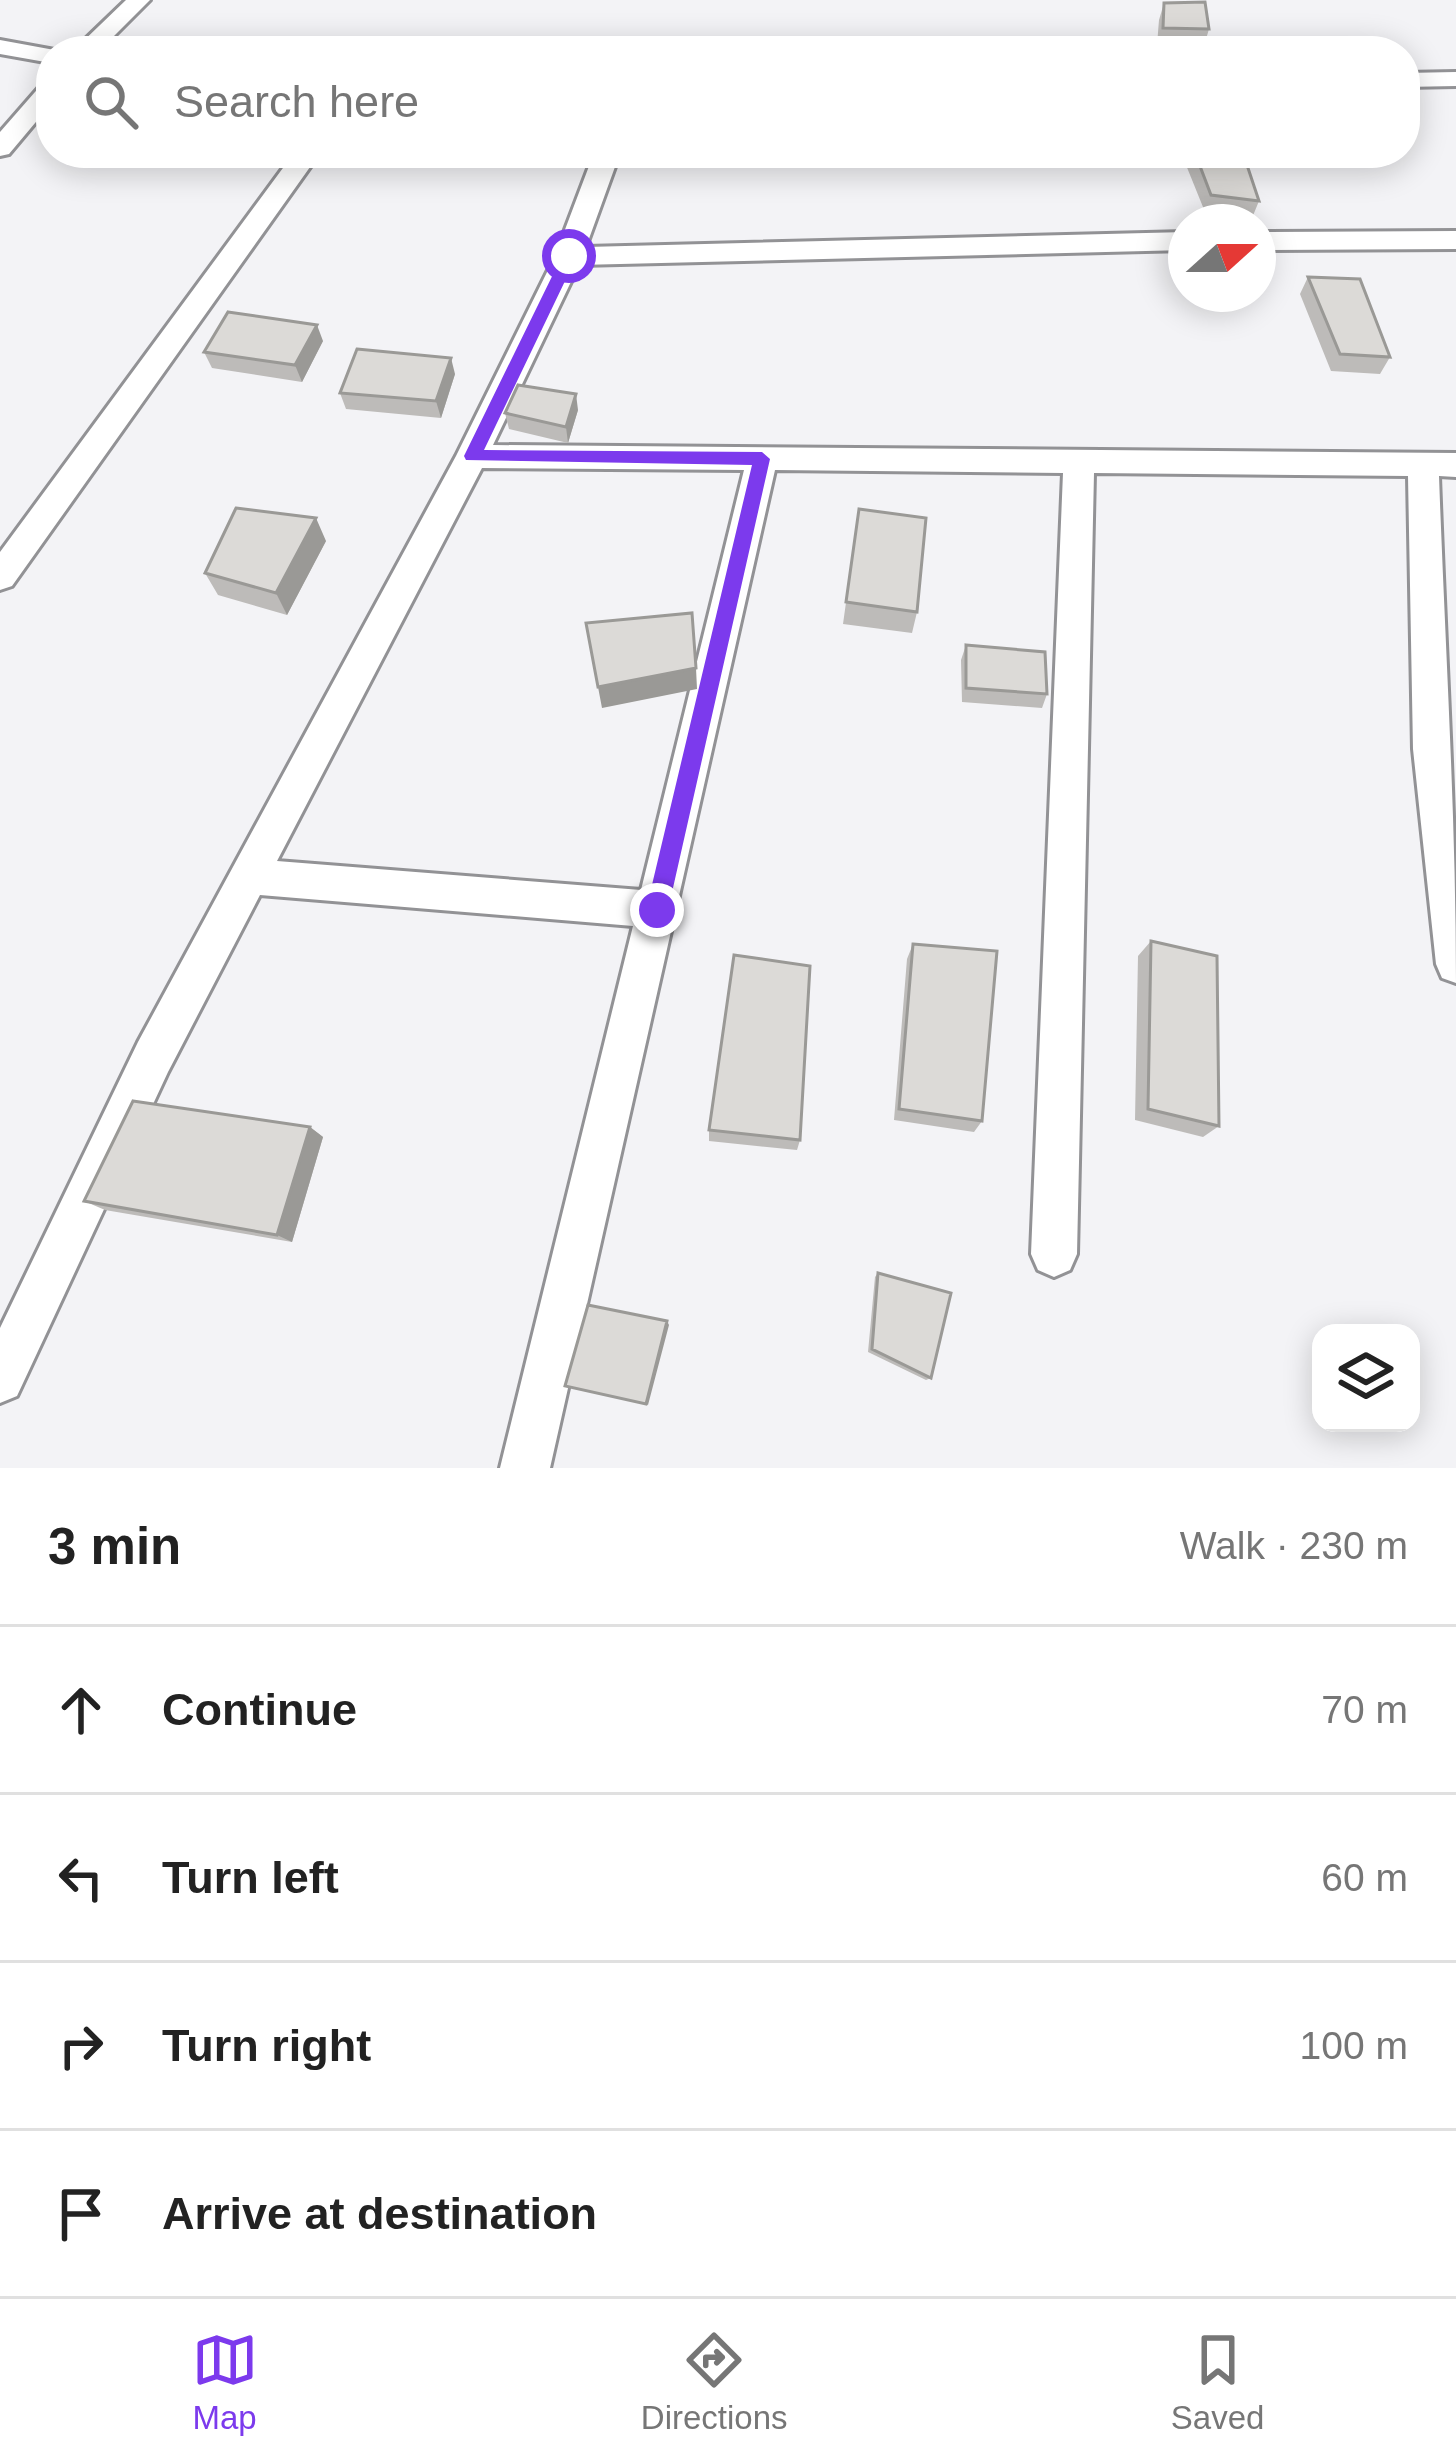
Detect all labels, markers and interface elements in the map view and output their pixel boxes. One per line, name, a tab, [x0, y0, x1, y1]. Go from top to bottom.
search box	[36, 36, 1420, 168]
icon: search	[78, 69, 144, 135]
text: Search here	[174, 76, 419, 127]
north arrow	[1168, 204, 1276, 312]
route start	[542, 229, 596, 283]
route end	[630, 883, 684, 937]
map controls	[1312, 1324, 1420, 1432]
button: layers	[1312, 1324, 1420, 1432]
text: 3 min	[48, 1518, 181, 1575]
text: Walk · 230 m	[1180, 1524, 1408, 1567]
icon: ahead	[48, 1677, 114, 1743]
text: Continue	[162, 1684, 357, 1735]
text: 70 m	[1321, 1688, 1408, 1731]
icon: left	[48, 1845, 114, 1911]
text: Turn left	[162, 1852, 339, 1903]
text: 60 m	[1321, 1856, 1408, 1899]
icon: right	[48, 2013, 114, 2079]
text: Turn right	[162, 2020, 371, 2071]
text: 100 m	[1300, 2024, 1408, 2067]
icon: arrive	[48, 2181, 114, 2247]
text: Arrive at destination	[162, 2188, 597, 2239]
tab: Map	[192, 2327, 258, 2437]
tab: Directions	[641, 2327, 788, 2437]
tab: Saved	[1171, 2327, 1264, 2437]

